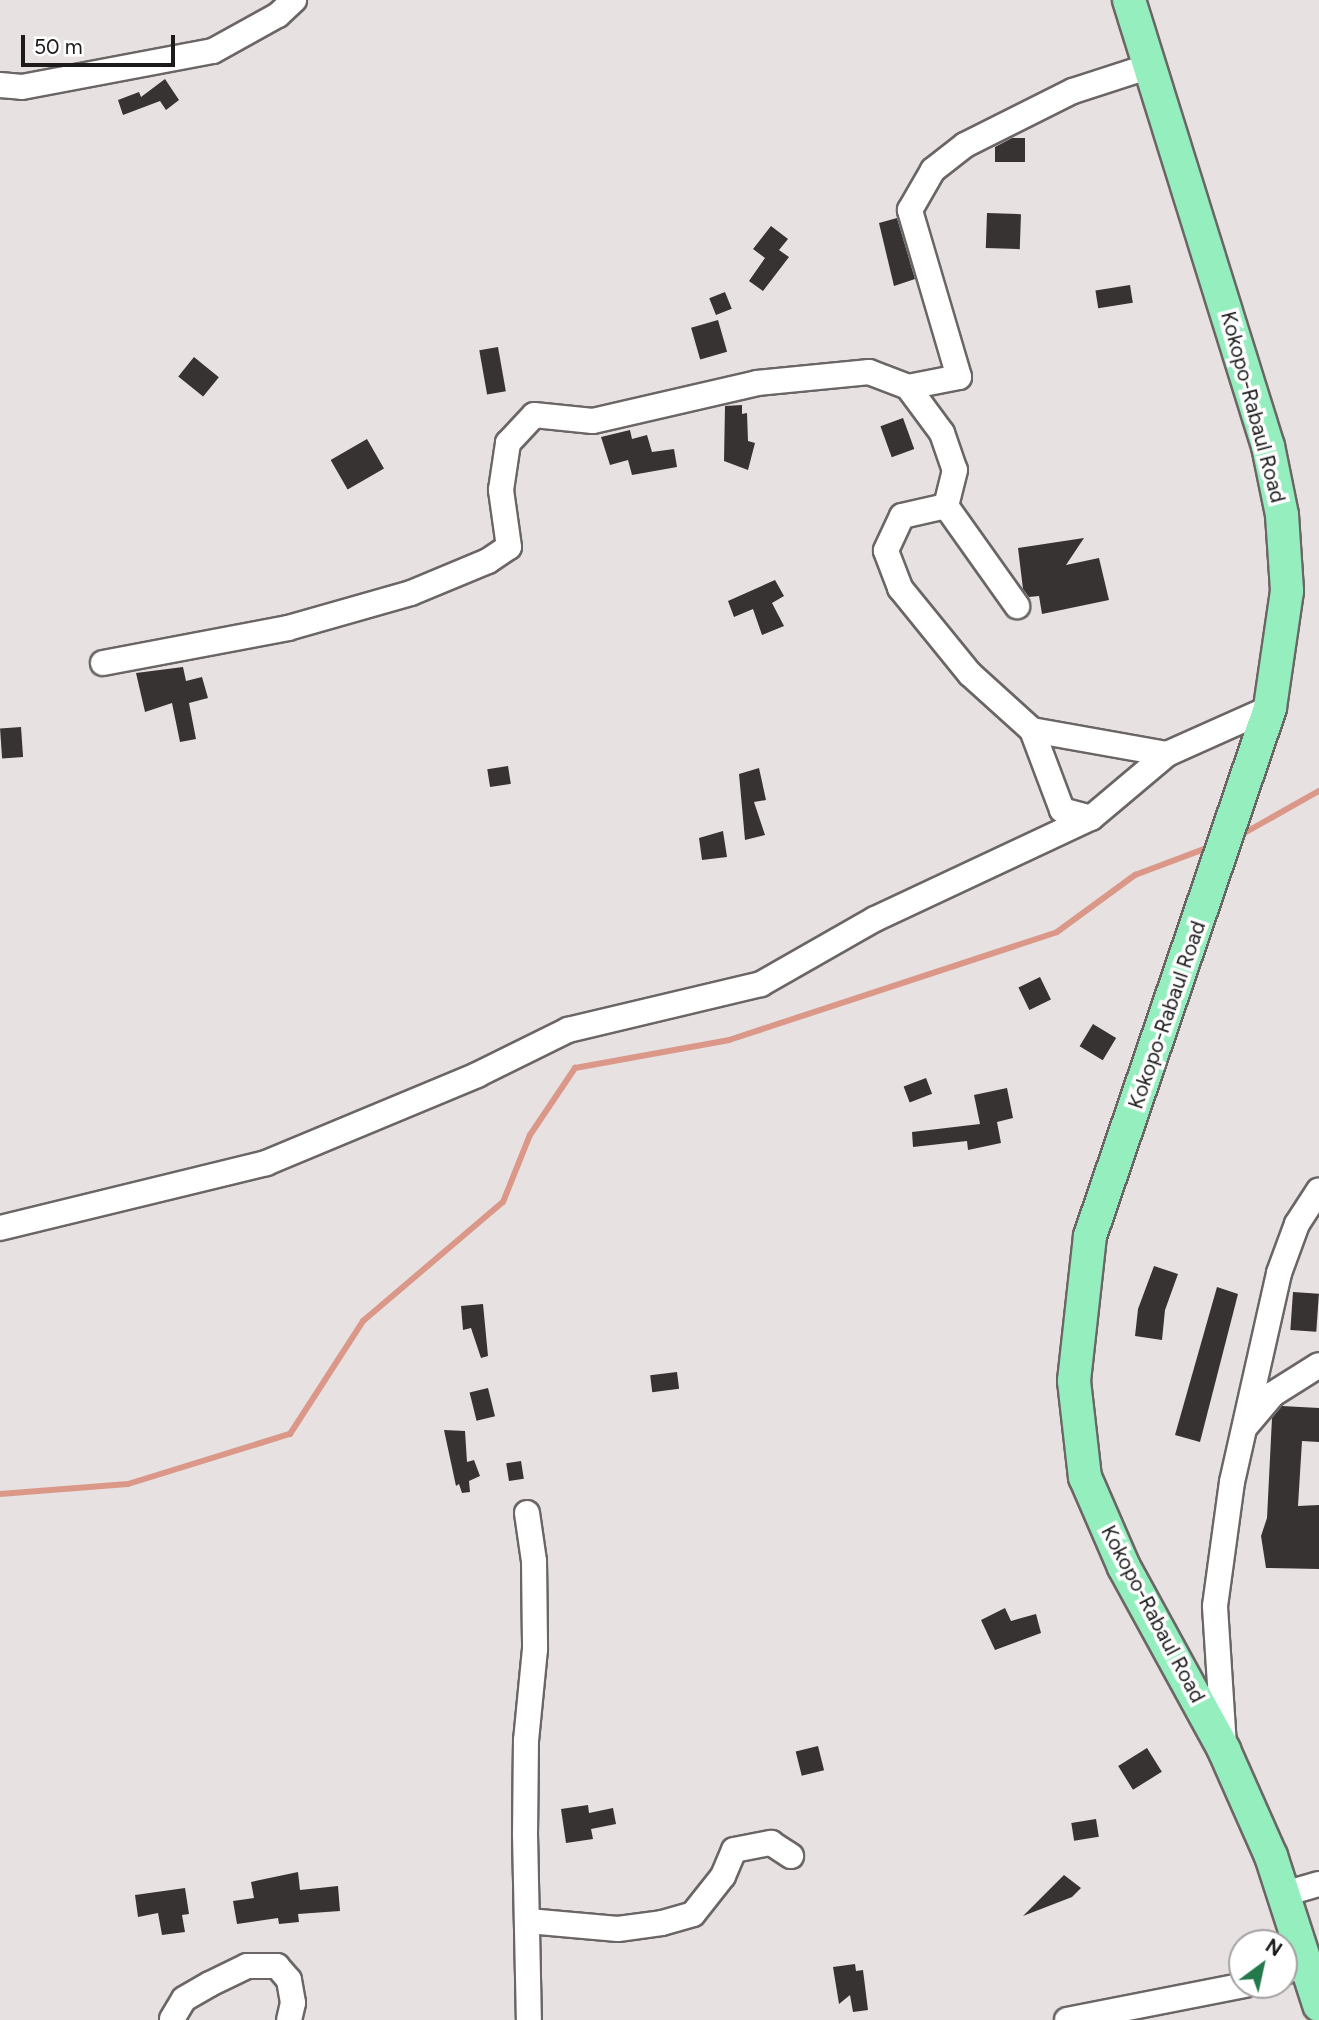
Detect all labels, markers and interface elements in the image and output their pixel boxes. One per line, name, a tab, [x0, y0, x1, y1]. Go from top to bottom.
scale bar	[24, 21, 178, 65]
text: 50 m	[34, 34, 83, 59]
street label: Kokopo-Rabaul Road	[1215, 309, 1291, 505]
street label: Kokopo-Rabaul Road	[1123, 918, 1211, 1112]
street label: Kokopo-Rabaul Road	[1096, 1521, 1210, 1707]
north arrow	[1228, 1929, 1298, 1999]
text: N	[1261, 1934, 1286, 1961]

